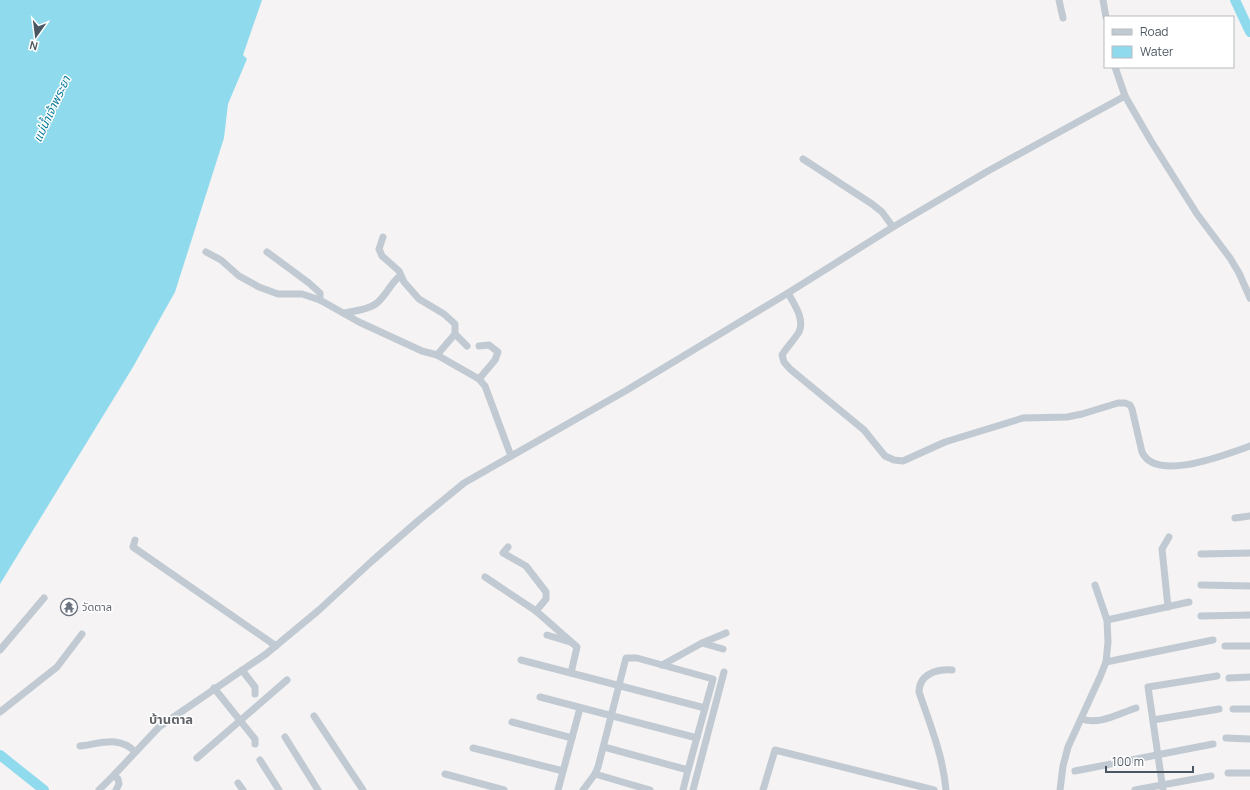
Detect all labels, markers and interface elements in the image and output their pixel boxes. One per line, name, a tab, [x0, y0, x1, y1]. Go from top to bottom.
north arrow	[16, 16, 56, 56]
legend	[1104, 16, 1234, 68]
text: Road	[1140, 23, 1168, 40]
text: N	[28, 38, 39, 54]
text: Water	[1140, 43, 1174, 60]
water label: แม่น้ำเจ้าพระยา	[29, 72, 75, 145]
temple icon: วัดตาล	[59, 597, 79, 617]
place label: วัดตาล	[82, 599, 112, 614]
district label: บ้านตาล	[149, 710, 193, 728]
scale bar	[1106, 748, 1193, 774]
text: 100 m	[1112, 753, 1144, 770]

